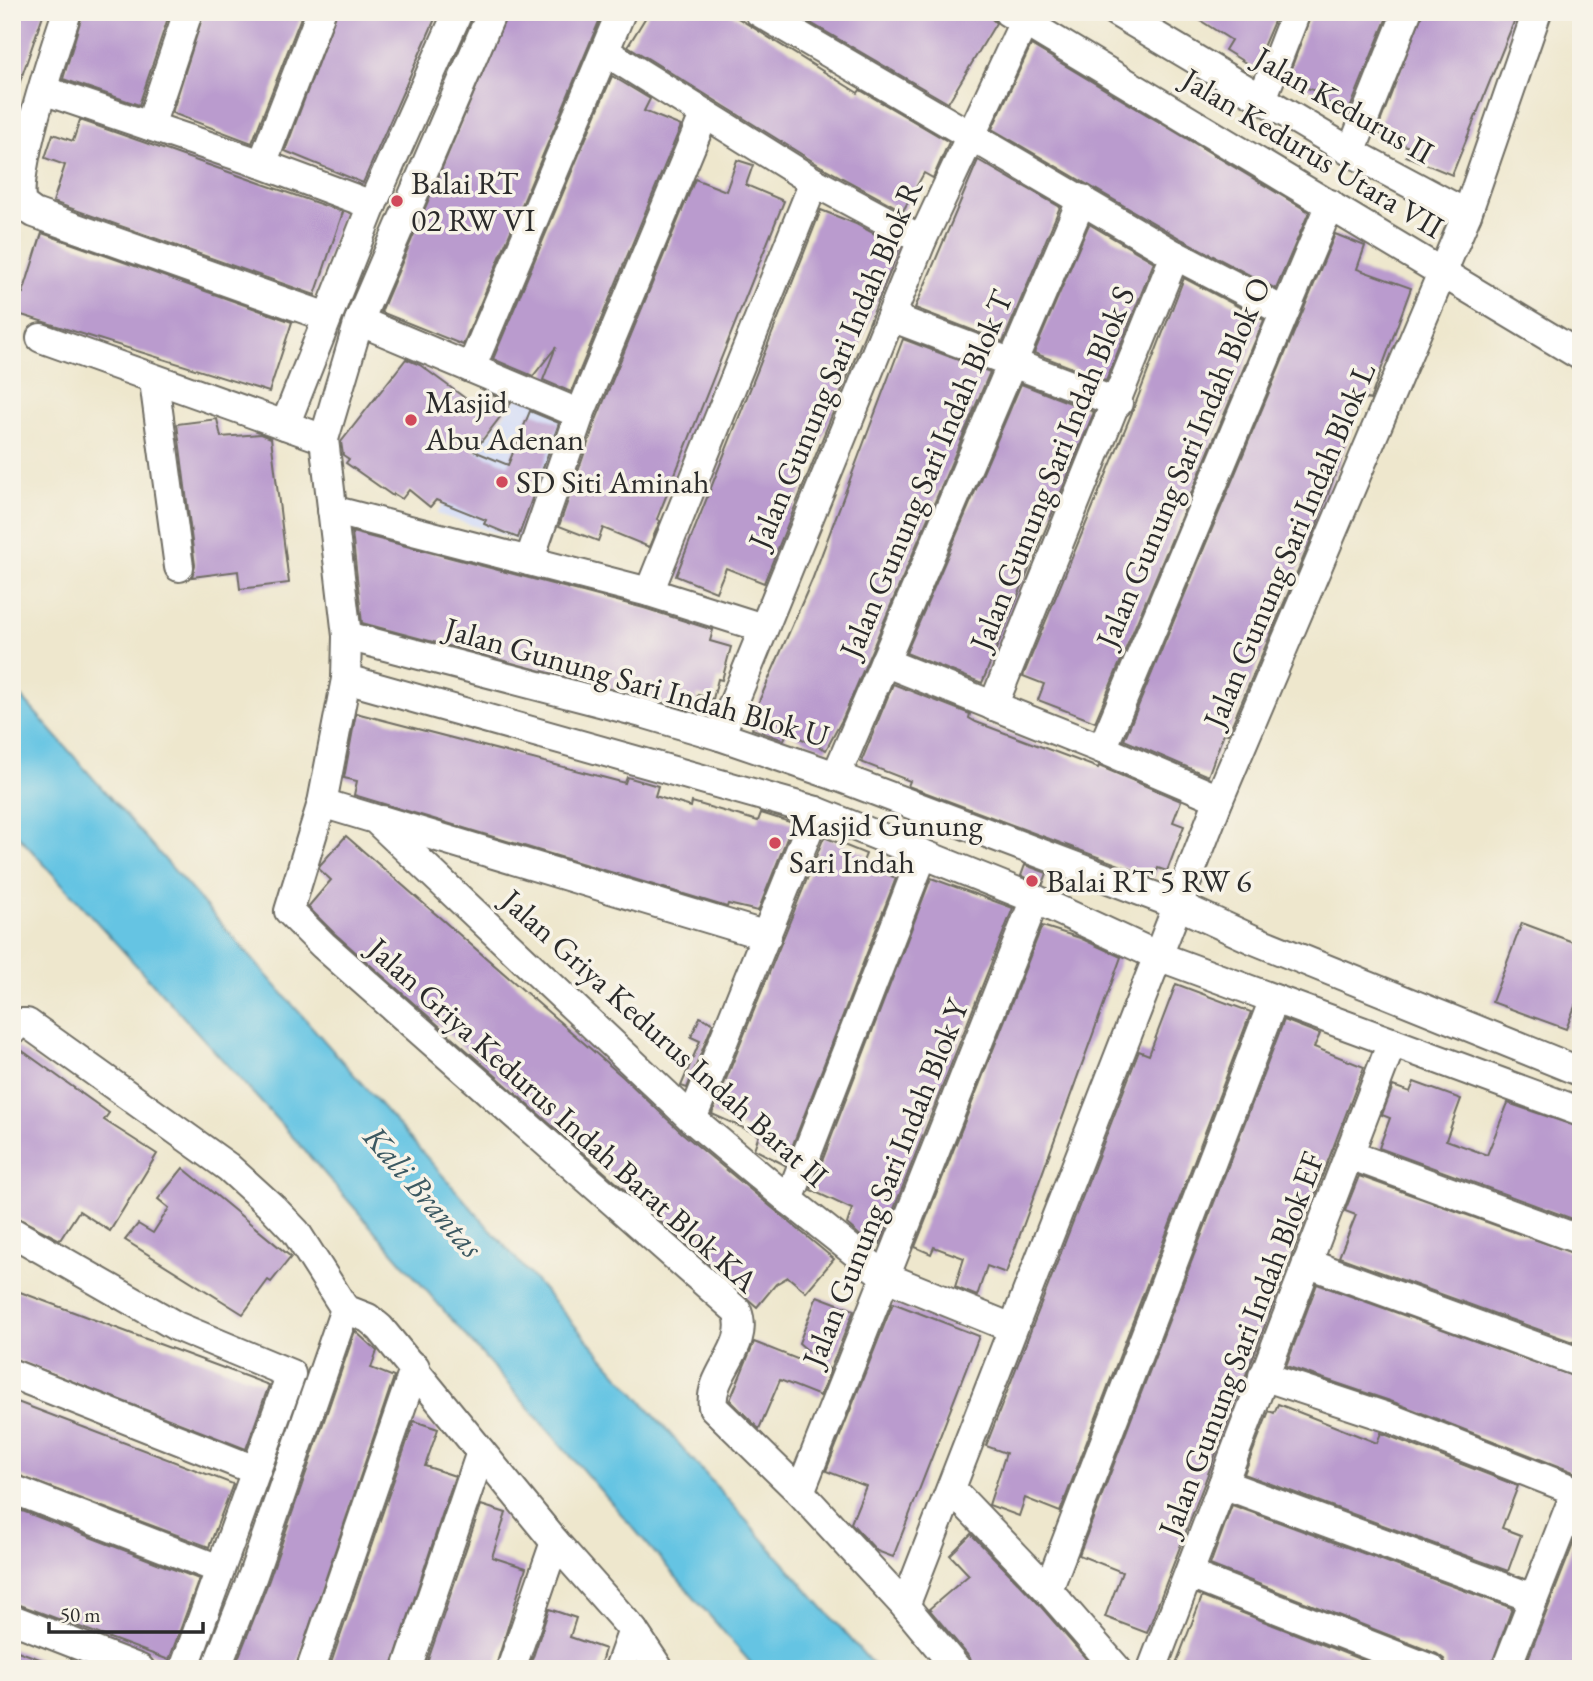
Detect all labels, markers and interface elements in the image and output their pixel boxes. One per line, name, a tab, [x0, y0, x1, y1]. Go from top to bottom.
street label: Jalan Kedurus II	[1244, 35, 1441, 173]
street label: Jalan Kedurus Utara VII	[1172, 57, 1452, 248]
place label: Balai RT 02 RW VI	[411, 162, 535, 241]
street label: Jalan Gunung Sari Indah Blok R	[737, 173, 932, 558]
marker: Balai RT 02 RW VI	[389, 193, 405, 209]
street label: Jalan Gunung Sari Indah Blok O	[1085, 270, 1280, 656]
street label: Jalan Gunung Sari Indah Blok S	[959, 280, 1144, 659]
street label: Jalan Gunung Sari Indah Blok T	[828, 283, 1023, 667]
street label: Jalan Gunung Sari Indah Blok L	[1192, 356, 1385, 737]
place label: Masjid Abu Adenan	[424, 381, 584, 460]
marker: Masjid Abu Adenan	[403, 412, 419, 428]
place label: SD Siti Aminah	[516, 461, 709, 503]
marker: SD Siti Aminah	[494, 474, 510, 490]
street label: Jalan Gunung Sari Indah Blok U	[437, 606, 834, 757]
place label: Masjid Gunung Sari Indah	[789, 804, 984, 883]
marker: Masjid Gunung Sari Indah	[767, 835, 783, 851]
place label: Balai RT 5 RW 6	[1046, 860, 1252, 902]
marker: Balai RT 5 RW 6	[1024, 873, 1040, 889]
street label: Jalan Griya Kedurus Indah Barat II	[490, 878, 837, 1196]
street label: Jalan Griya Kedurus Indah Barat Blok KA	[357, 926, 768, 1302]
street label: Jalan Gunung Sari Indah Blok Y	[791, 992, 979, 1376]
water label: Kali Brantas	[354, 1115, 494, 1267]
street label: Jalan Gunung Sari Indah Blok EF	[1147, 1146, 1334, 1545]
scale bar	[49, 1590, 203, 1634]
text: 50 m	[60, 1601, 101, 1628]

